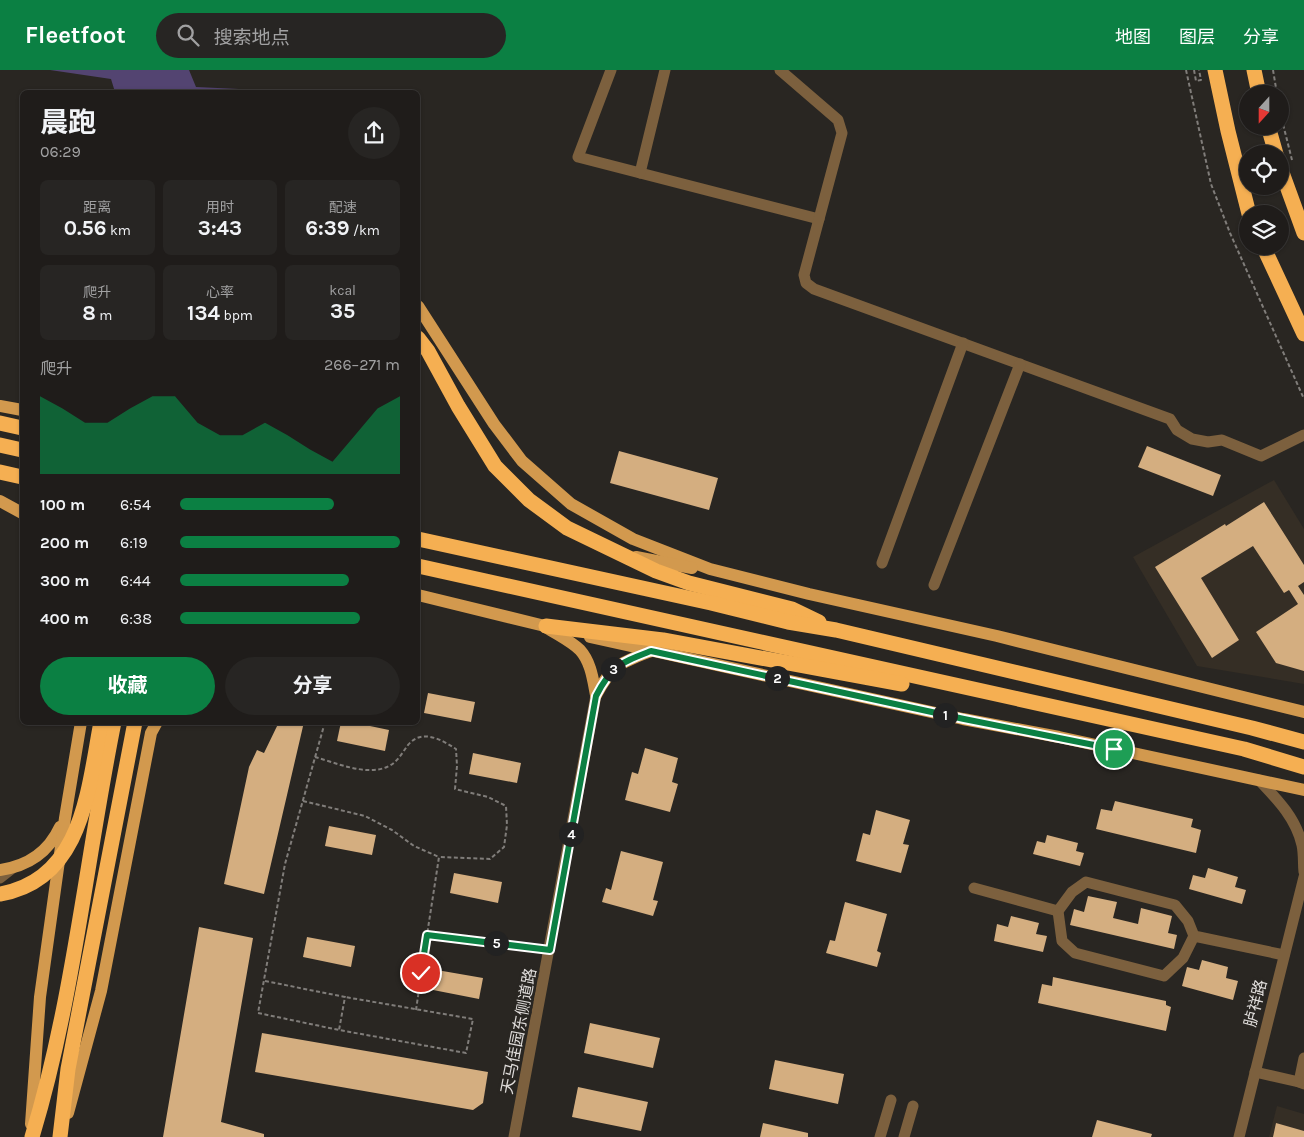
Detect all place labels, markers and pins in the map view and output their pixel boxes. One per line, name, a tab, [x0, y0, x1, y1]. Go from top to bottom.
pin: 3	[600, 656, 626, 682]
pin: 2	[764, 666, 790, 690]
pin: 1	[932, 702, 958, 728]
pin	[1093, 728, 1135, 770]
pin: 4	[558, 822, 584, 846]
pin: 5	[484, 930, 508, 956]
pin	[400, 952, 442, 994]

